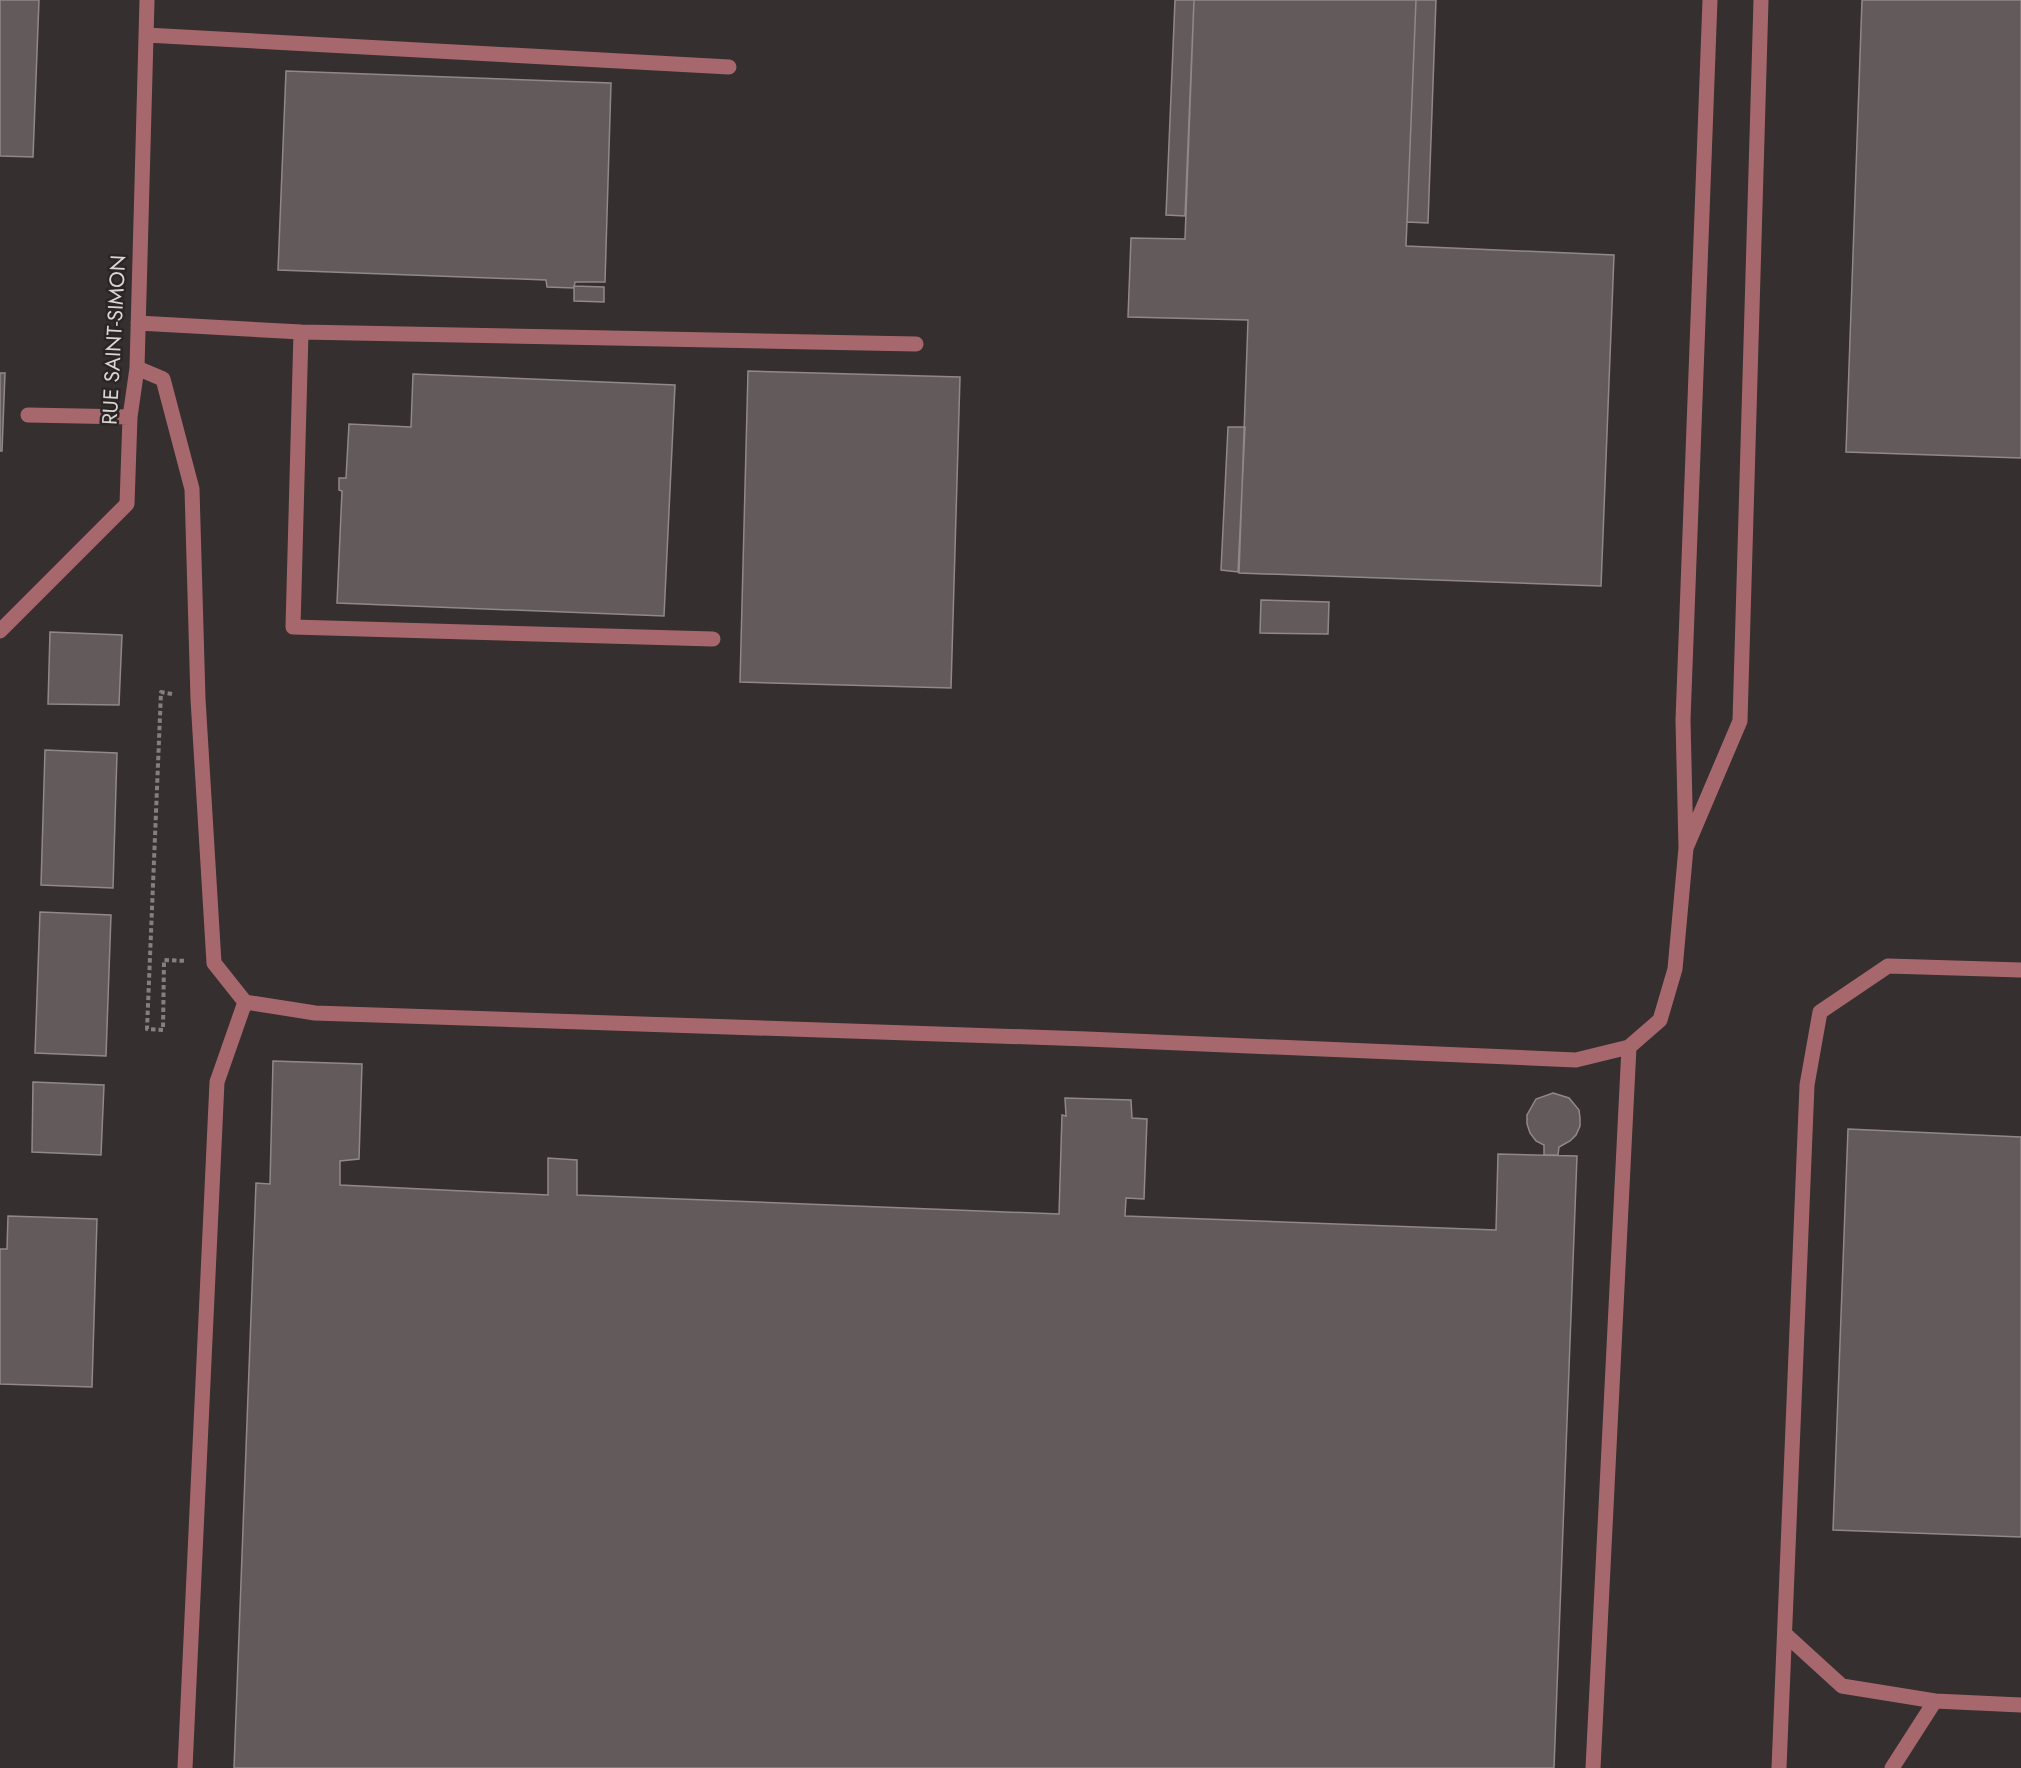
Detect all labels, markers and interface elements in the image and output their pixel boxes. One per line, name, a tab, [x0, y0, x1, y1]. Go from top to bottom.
street label: RUE SAINT-SIMON	[95, 254, 133, 426]

